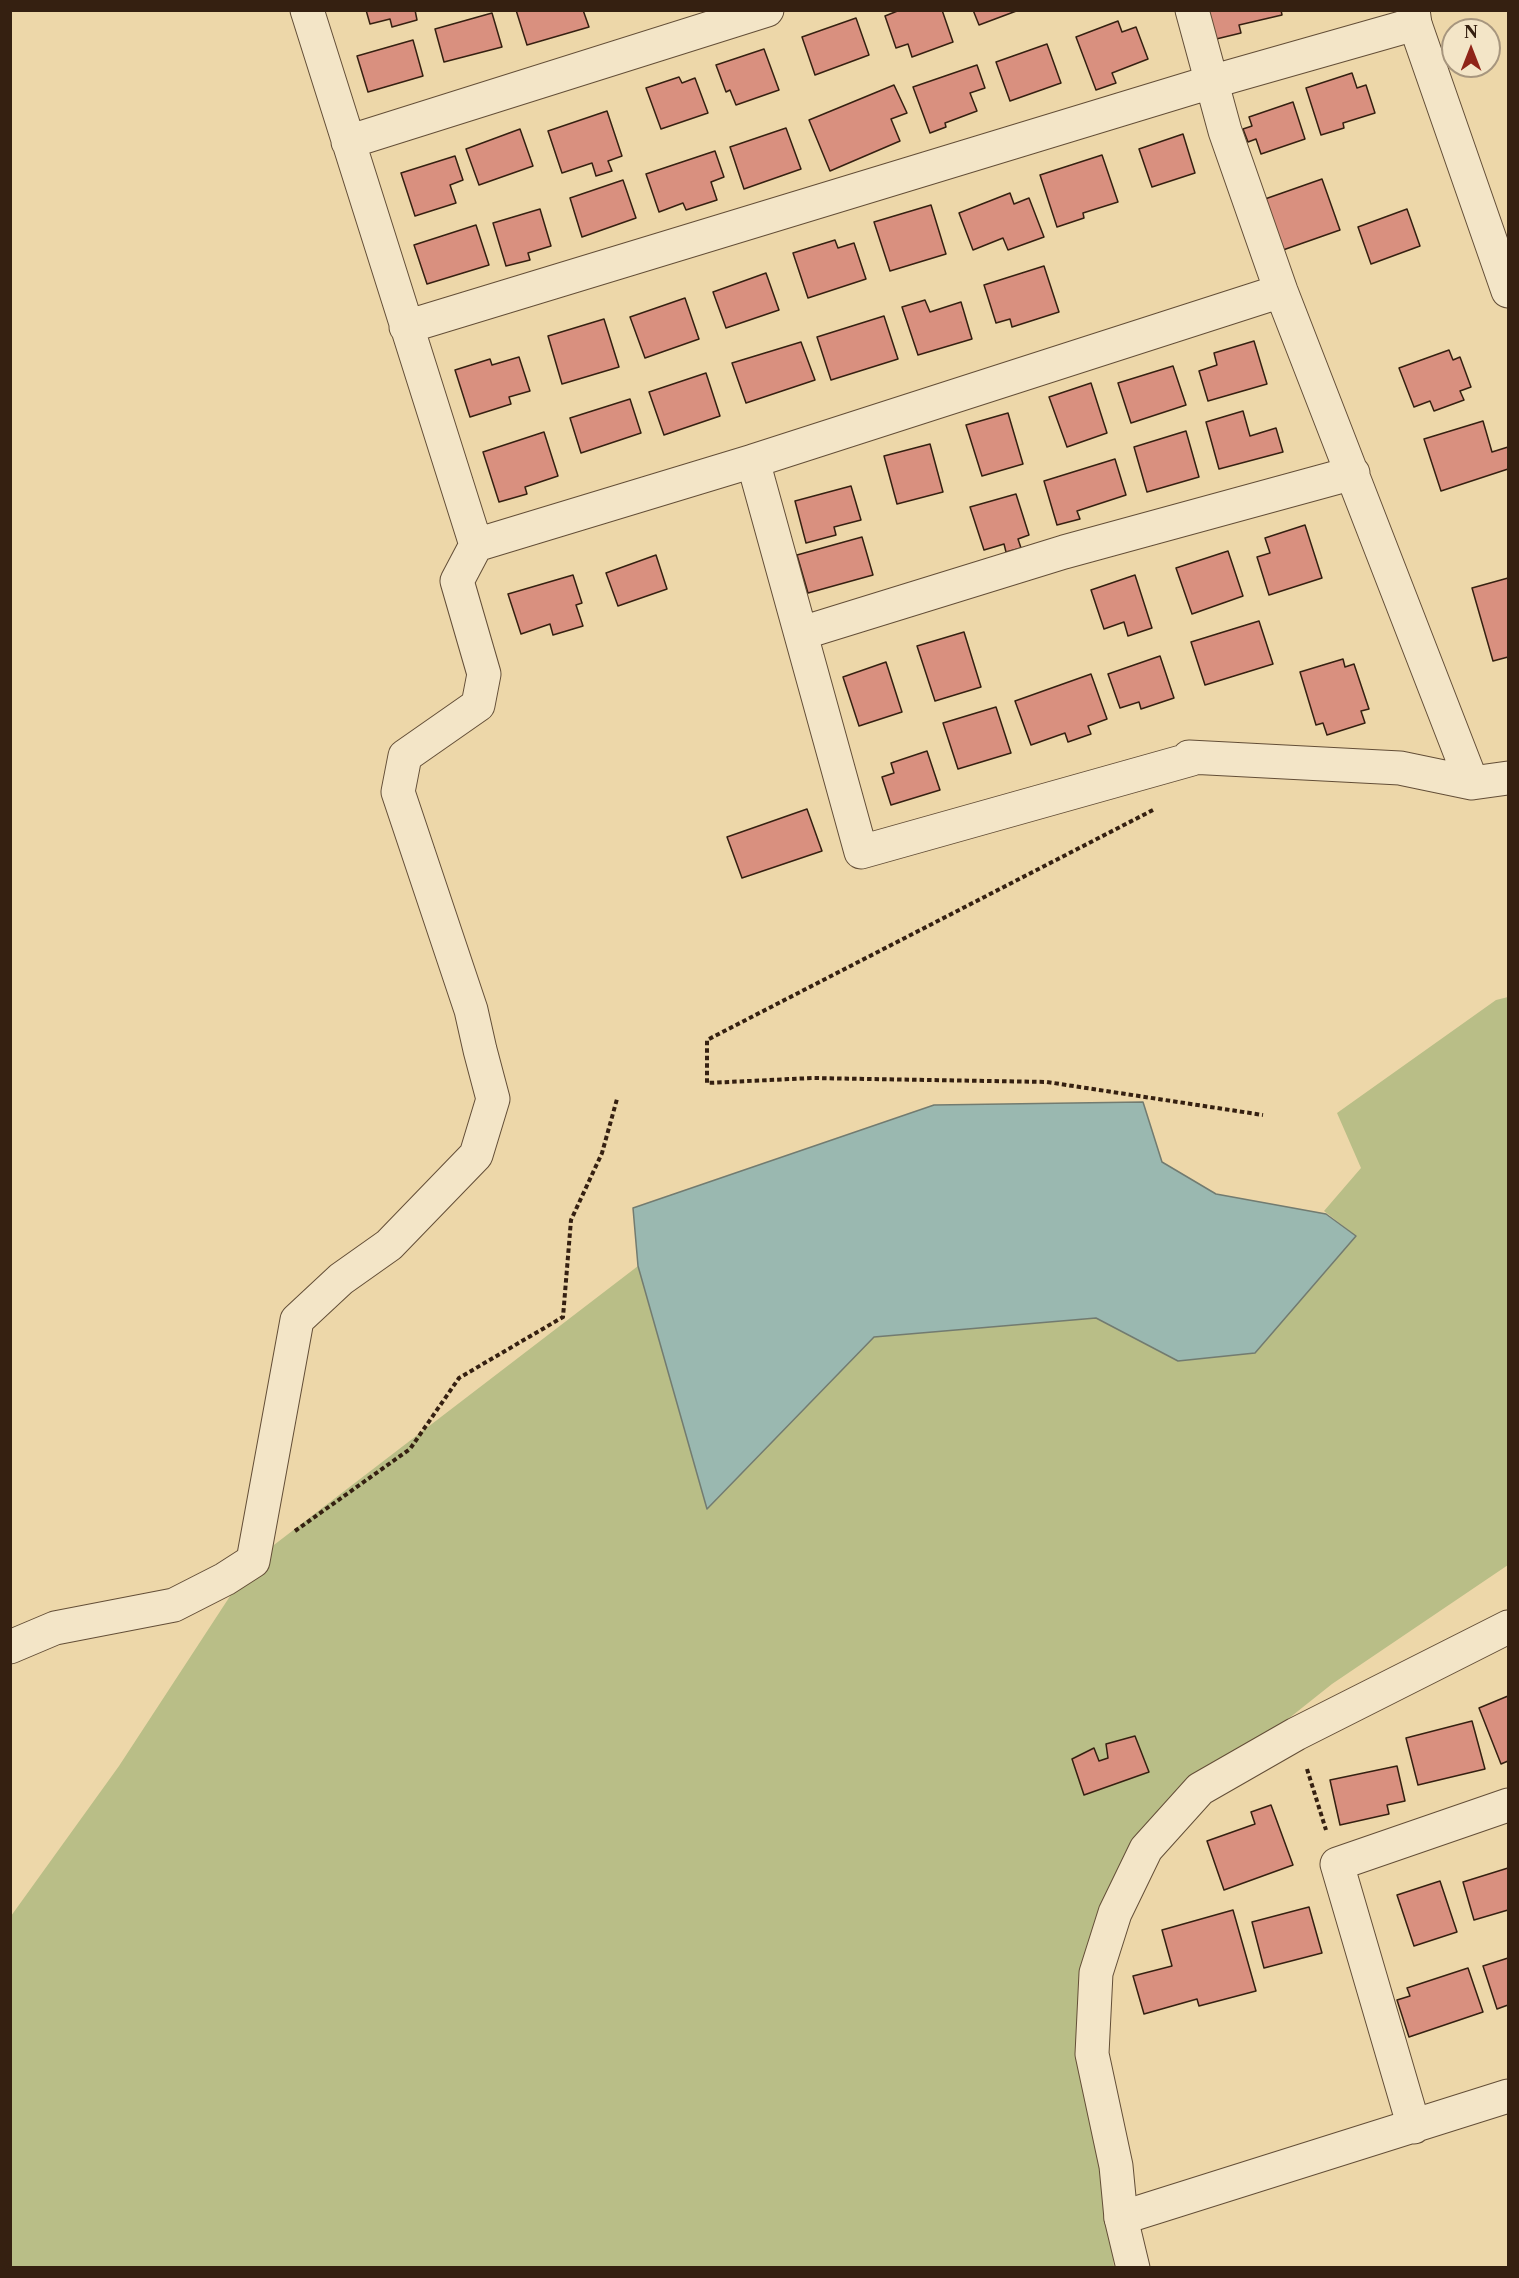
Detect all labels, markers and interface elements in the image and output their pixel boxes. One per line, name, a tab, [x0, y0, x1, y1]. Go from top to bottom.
north arrow	[1441, 18, 1501, 78]
text: N	[1464, 22, 1478, 42]

